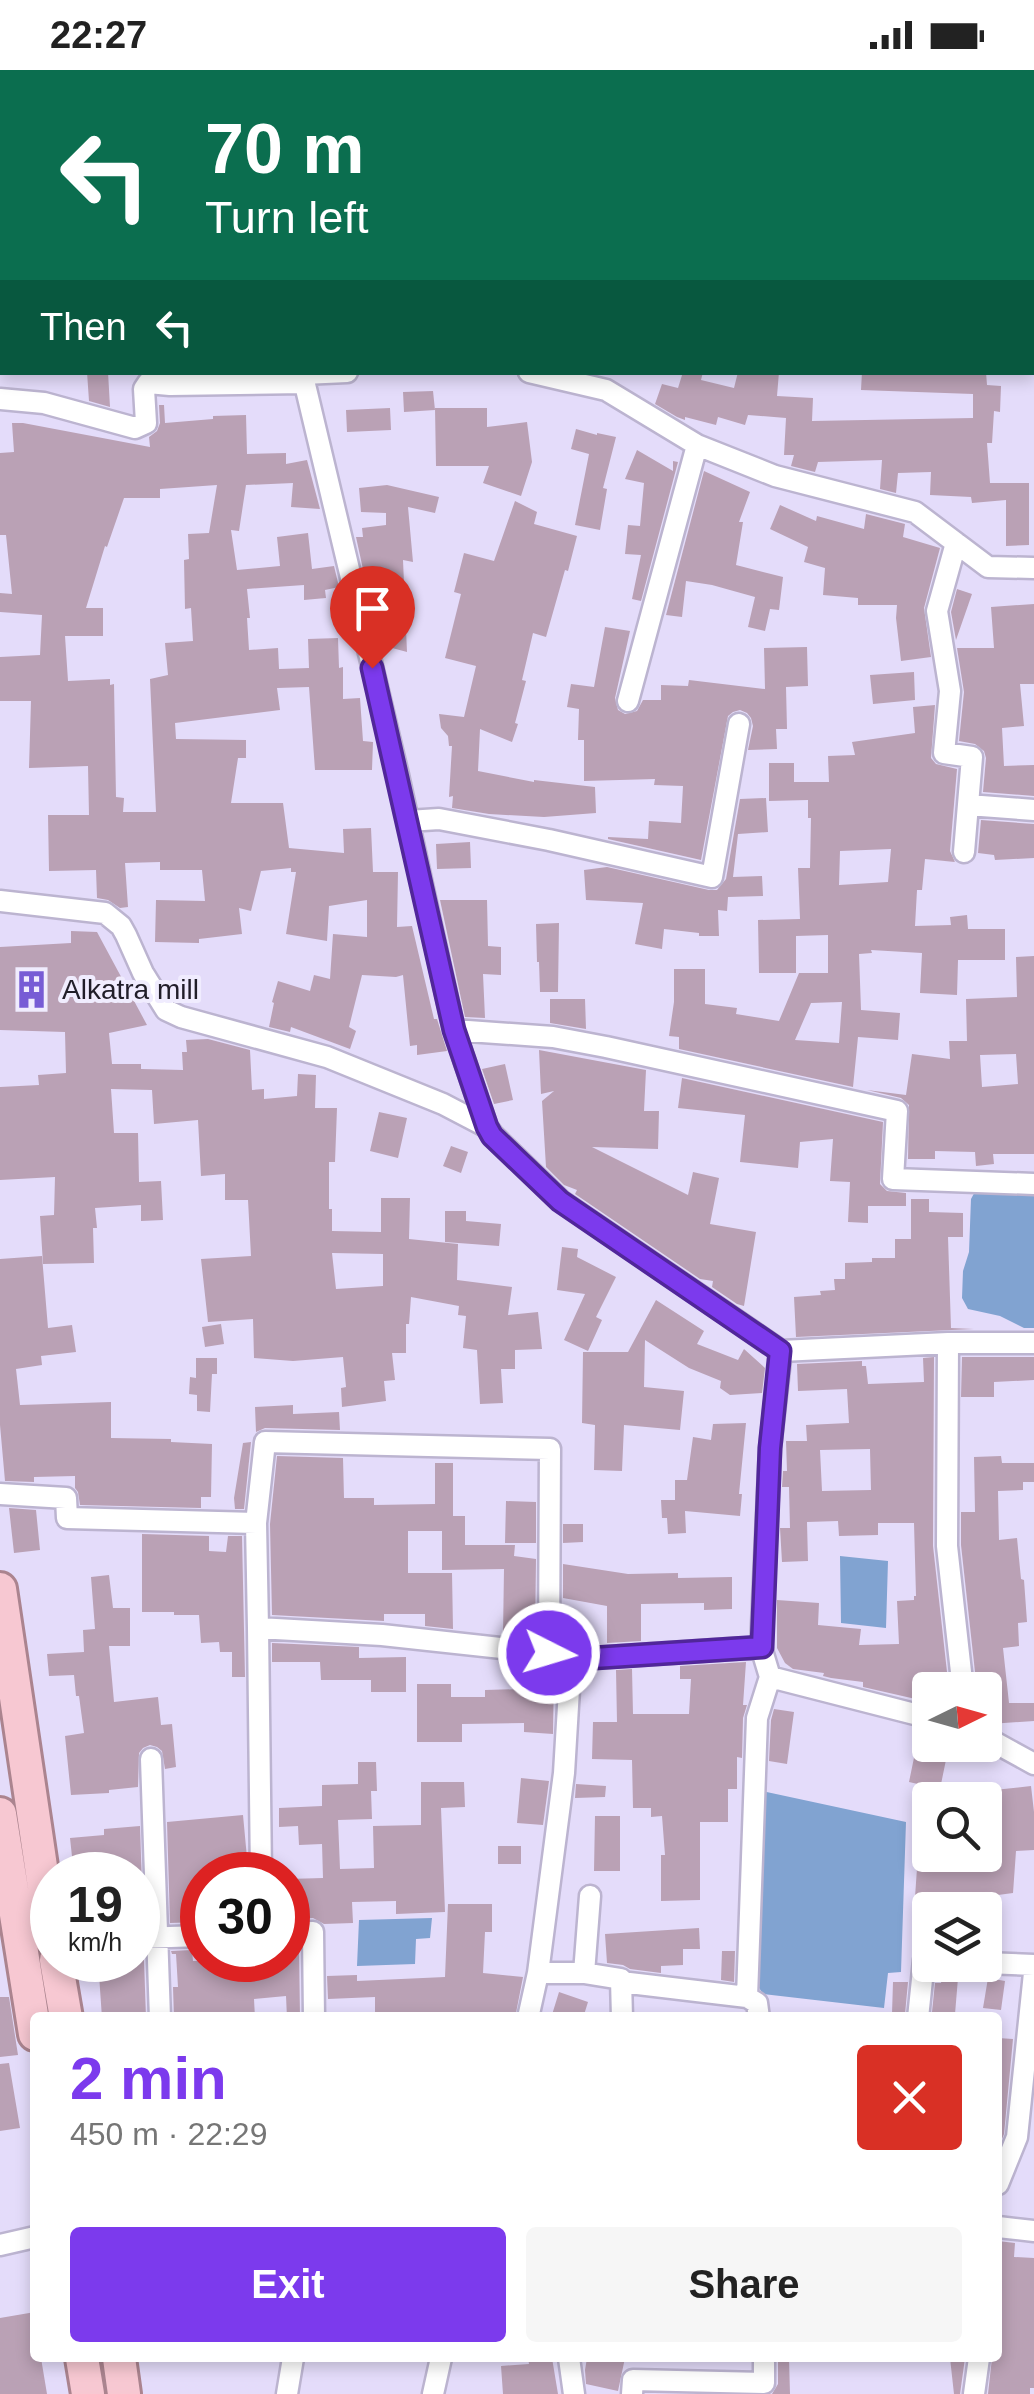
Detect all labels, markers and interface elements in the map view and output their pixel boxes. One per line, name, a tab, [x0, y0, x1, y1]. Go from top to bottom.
text: 22:27	[50, 14, 147, 56]
icon: left	[40, 110, 170, 240]
text: 70 m	[205, 110, 365, 188]
text: Turn left	[205, 192, 368, 243]
icon: left	[147, 300, 202, 355]
text: Then	[40, 306, 127, 348]
pin	[330, 566, 415, 669]
icon: arrive	[345, 581, 400, 636]
building icon: Alkatra mill	[11, 968, 53, 1010]
place label: Alkatra mill	[62, 974, 199, 1005]
position arrow	[497, 1601, 601, 1705]
north arrow	[912, 1672, 1002, 1762]
map controls	[912, 1672, 1002, 1982]
button: search	[912, 1782, 1002, 1872]
speed limit sign: 30	[180, 1852, 310, 1982]
text: 19	[67, 1877, 123, 1933]
button: layers	[912, 1892, 1002, 1982]
text: km/h	[68, 1928, 122, 1956]
text: 2 min	[70, 2045, 227, 2112]
button: close	[857, 2045, 962, 2150]
text: 450 m · 22:29	[70, 2116, 267, 2152]
button: Exit	[70, 2227, 506, 2342]
button: Share	[526, 2227, 962, 2342]

